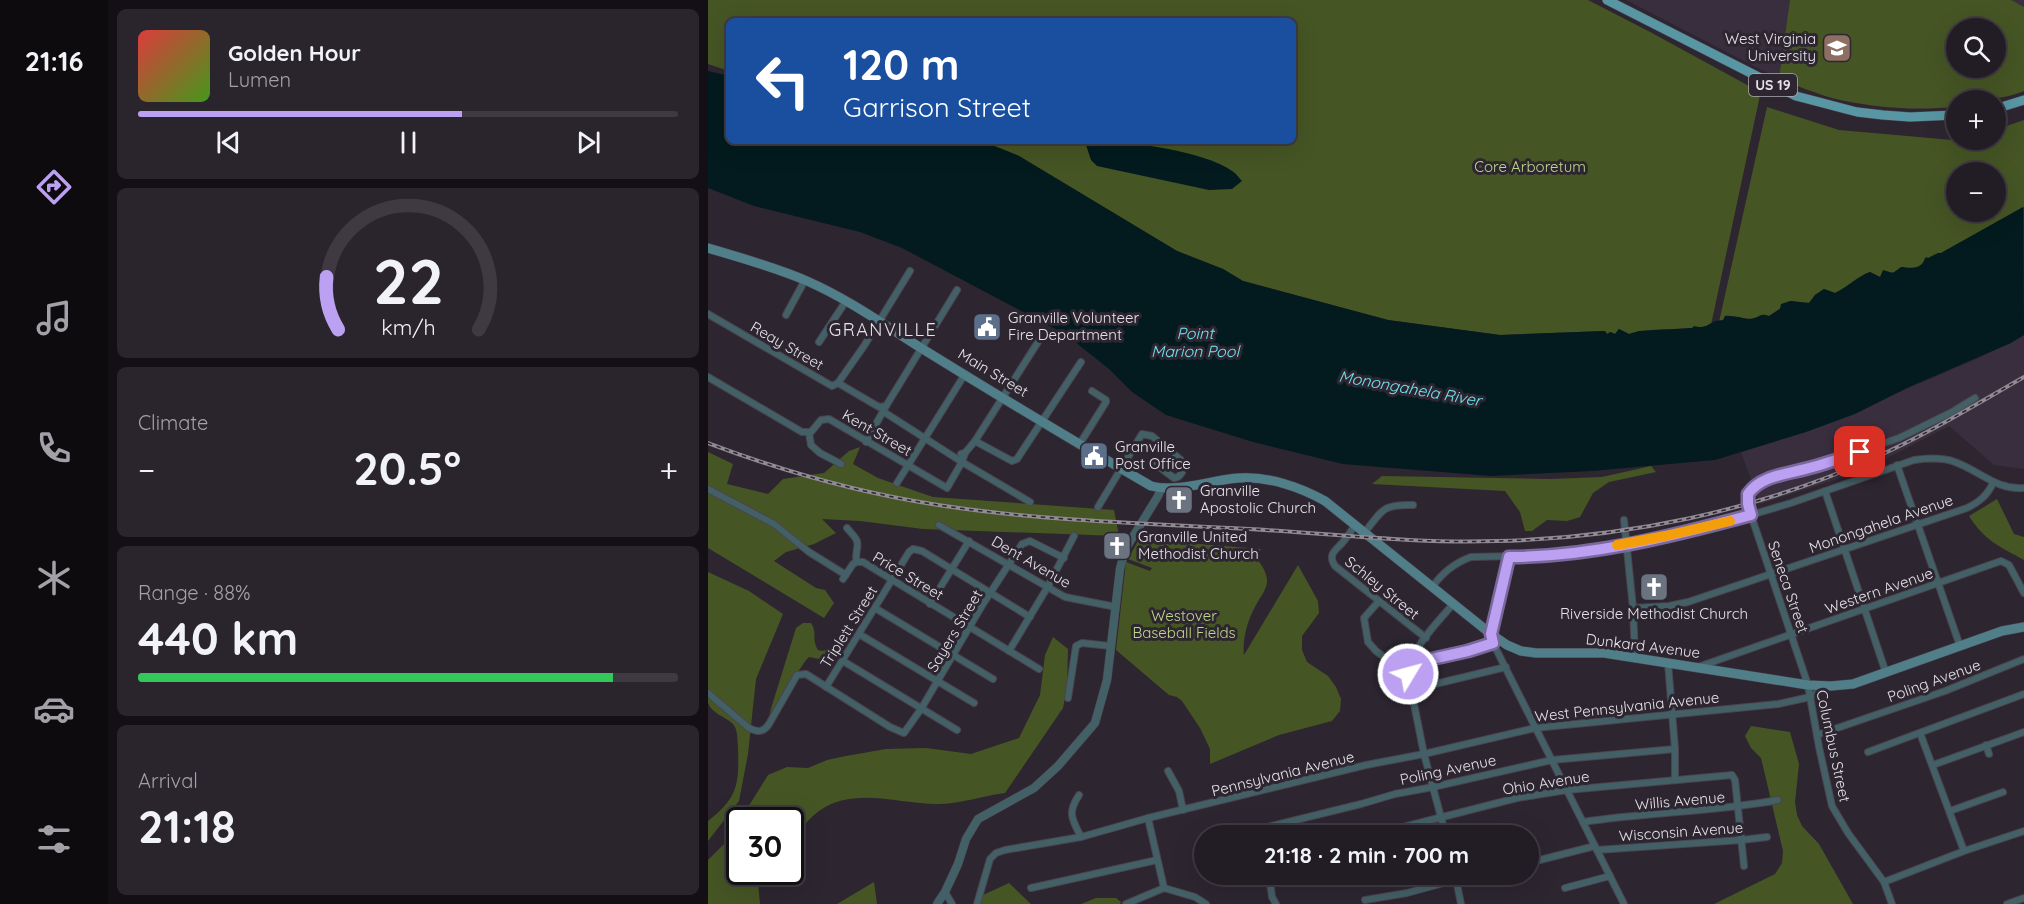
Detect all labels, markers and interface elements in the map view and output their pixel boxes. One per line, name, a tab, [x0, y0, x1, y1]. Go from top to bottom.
map controls	[1946, 18, 2006, 222]
button: search	[1946, 18, 2006, 78]
place label: West Virginia University	[1725, 29, 1816, 65]
school or university icon: West Virginia University	[1821, 32, 1853, 64]
text: 120 m	[843, 38, 960, 91]
text: Golden Hour	[228, 39, 361, 67]
icon: left	[744, 42, 822, 120]
text: 21:16	[25, 44, 83, 78]
text: Lumen	[228, 67, 291, 92]
road number: US 19	[1749, 74, 1797, 96]
text: Garrison Street	[843, 90, 1031, 124]
button: +	[1946, 90, 2006, 150]
icon: previous	[212, 126, 245, 159]
icon: pause	[392, 126, 425, 159]
icon: next	[572, 126, 605, 159]
park label: Core Arboretum	[1474, 157, 1586, 176]
button: −	[1946, 162, 2006, 222]
icon: directions	[33, 166, 75, 208]
text: 22	[372, 242, 444, 320]
icon: music	[33, 297, 75, 339]
place label: Granville Volunteer Fire Department	[1008, 308, 1139, 344]
public building icon: Granville Volunteer Fire Department	[971, 311, 1003, 343]
text: km/h	[381, 314, 435, 340]
street label: Reay Street	[747, 317, 827, 374]
district label: GRANVILLE	[829, 318, 937, 341]
water label: Point Marion Pool	[1151, 323, 1241, 361]
street label: Main Street	[955, 344, 1032, 401]
water label: Monongahela River	[1337, 366, 1485, 411]
street label: Kent Street	[839, 405, 915, 460]
text: Climate	[138, 410, 208, 435]
pin	[1834, 426, 1885, 477]
icon: phone	[33, 427, 75, 469]
icon: arrive	[1843, 435, 1876, 468]
place label: Granville Post Office	[1115, 437, 1191, 473]
text: 20.5°	[353, 440, 461, 496]
public building icon: Granville Post Office	[1078, 440, 1110, 472]
text: −	[138, 449, 155, 490]
text: +	[659, 449, 678, 490]
place label: Granville Apostolic Church	[1200, 481, 1316, 517]
church icon: Granville Apostolic Church	[1163, 484, 1195, 516]
street label: Monongahela Avenue	[1806, 490, 1955, 557]
place label: Granville United Methodist Church	[1138, 527, 1259, 563]
church icon: Granville United Methodist Church	[1101, 530, 1133, 562]
street label: Dent Avenue	[988, 531, 1074, 592]
street label: Seneca Street	[1764, 538, 1813, 635]
street label: Price Street	[869, 547, 947, 604]
street label: Schley Street	[1341, 552, 1423, 623]
icon: climate	[33, 557, 75, 599]
street label: Western Avenue	[1822, 563, 1935, 618]
church icon: Riverside Methodist Church	[1638, 571, 1670, 603]
text: Range · 88%	[138, 580, 250, 605]
street label: Triplett Street	[816, 582, 881, 671]
street label: Sayers Street	[923, 586, 986, 675]
place label: Riverside Methodist Church	[1560, 604, 1748, 623]
park label: Westover Baseball Fields	[1132, 606, 1236, 642]
text: 440 km	[138, 610, 298, 666]
street label: Dunkard Avenue	[1585, 629, 1701, 662]
position arrow	[1376, 642, 1440, 706]
street label: Poling Avenue	[1885, 655, 1983, 706]
street label: West Pennsylvania Avenue	[1534, 687, 1720, 726]
icon: car	[33, 688, 75, 730]
street label: Columbus Street	[1812, 688, 1855, 804]
street label: Pennsylvania Avenue	[1209, 747, 1356, 800]
street label: Poling Avenue	[1398, 750, 1498, 789]
street label: Ohio Avenue	[1501, 766, 1591, 799]
text: Arrival	[138, 768, 198, 793]
street label: Willis Avenue	[1634, 787, 1726, 814]
text: 21:18	[138, 798, 236, 854]
speed limit sign: 30	[726, 807, 804, 885]
icon: filters	[33, 818, 75, 860]
street label: Wisconsin Avenue	[1618, 818, 1744, 845]
text: 21:18 · 2 min · 700 m	[1264, 841, 1469, 869]

